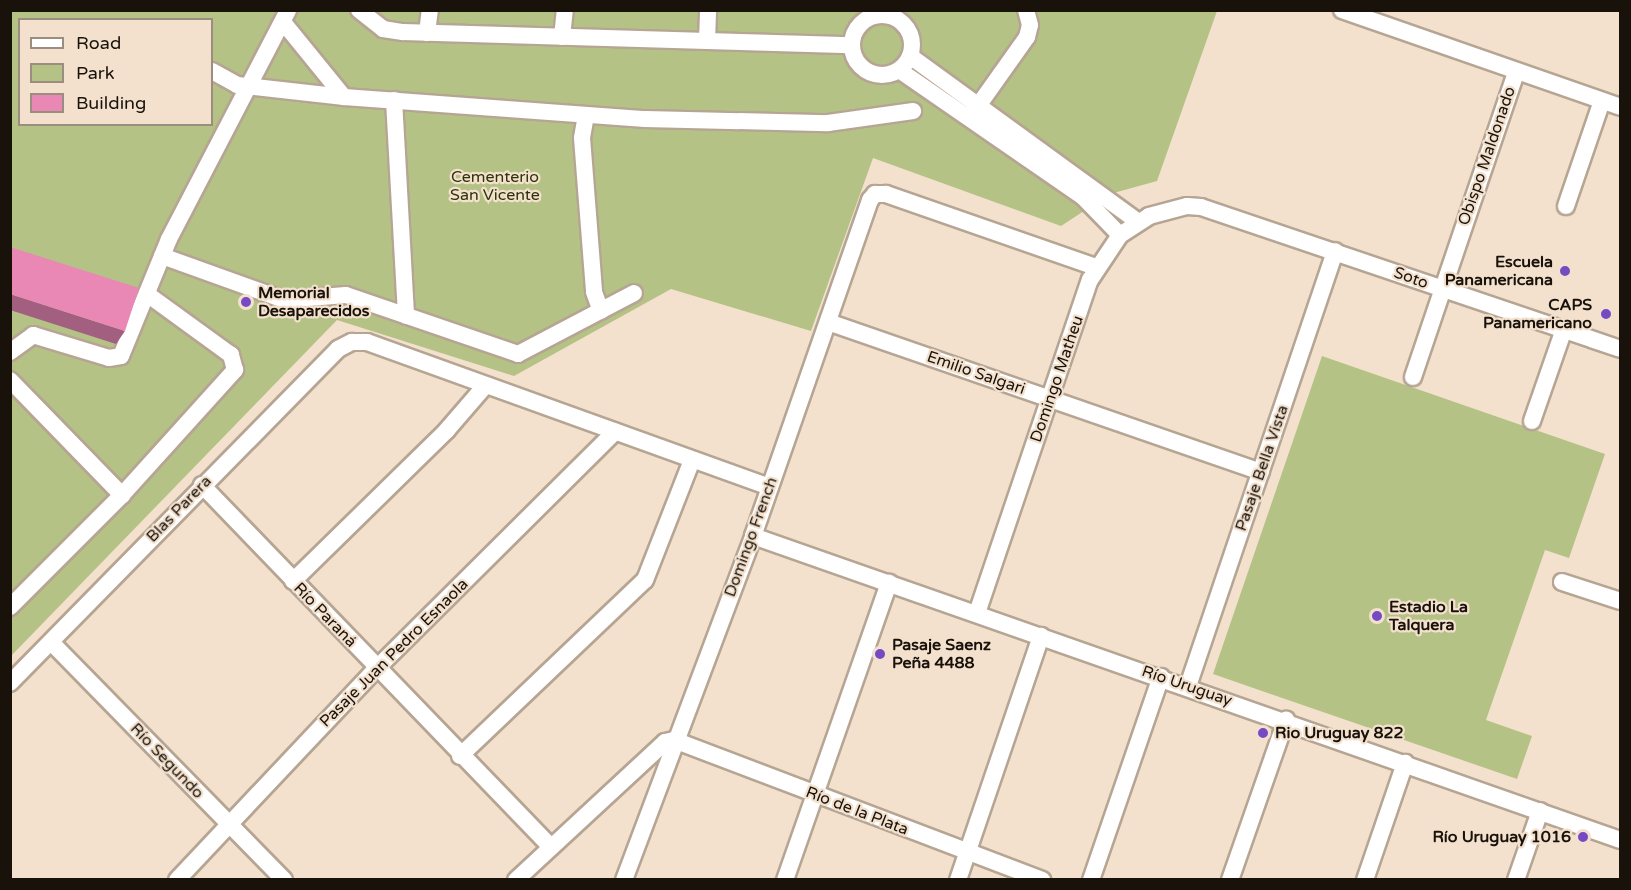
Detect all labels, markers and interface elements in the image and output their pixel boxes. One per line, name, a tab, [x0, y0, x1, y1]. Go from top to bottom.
legend	[18, 18, 213, 126]
text: Road	[76, 32, 121, 54]
text: Park	[76, 62, 114, 84]
street label: Obispo Maldonado	[1454, 84, 1520, 228]
text: Building	[76, 92, 146, 114]
park label: Cementerio San Vicente	[450, 167, 540, 205]
place label: Escuela Panamericana	[1445, 252, 1553, 290]
street label: Soto	[1391, 263, 1431, 293]
marker: Escuela Panamericana	[1558, 264, 1572, 278]
place label: Memorial Desaparecidos	[258, 283, 369, 321]
marker: Memorial Desaparecidos	[239, 295, 253, 309]
place label: CAPS Panamericano	[1483, 295, 1592, 333]
marker: CAPS Panamericano	[1597, 305, 1615, 323]
street label: Domingo Matheu	[1026, 313, 1088, 445]
street label: Emilio Salgari	[924, 347, 1028, 399]
street label: Pasaje Bella Vista	[1231, 402, 1293, 534]
street label: Blas Parera	[143, 472, 215, 546]
street label: Domingo French	[720, 474, 782, 600]
street label: Pasaje Juan Pedro Esnaola	[316, 575, 472, 731]
street label: Río Paraná	[289, 579, 361, 651]
place label: Estadio La Talquera	[1389, 597, 1468, 635]
marker: Estadio La Talquera	[1370, 609, 1384, 623]
place label: Pasaje Saenz Peña 4488	[892, 635, 991, 673]
marker: Pasaje Saenz Peña 4488	[873, 647, 887, 661]
street label: Río Uruguay	[1139, 662, 1235, 710]
street label: Río Segundo	[126, 719, 208, 803]
place label: Rio Uruguay 822	[1275, 723, 1404, 743]
marker: Rio Uruguay 822	[1256, 726, 1270, 740]
street label: Río de la Plata	[803, 783, 911, 839]
place label: Río Uruguay 1016	[1432, 827, 1571, 847]
marker: Río Uruguay 1016	[1576, 830, 1590, 844]

